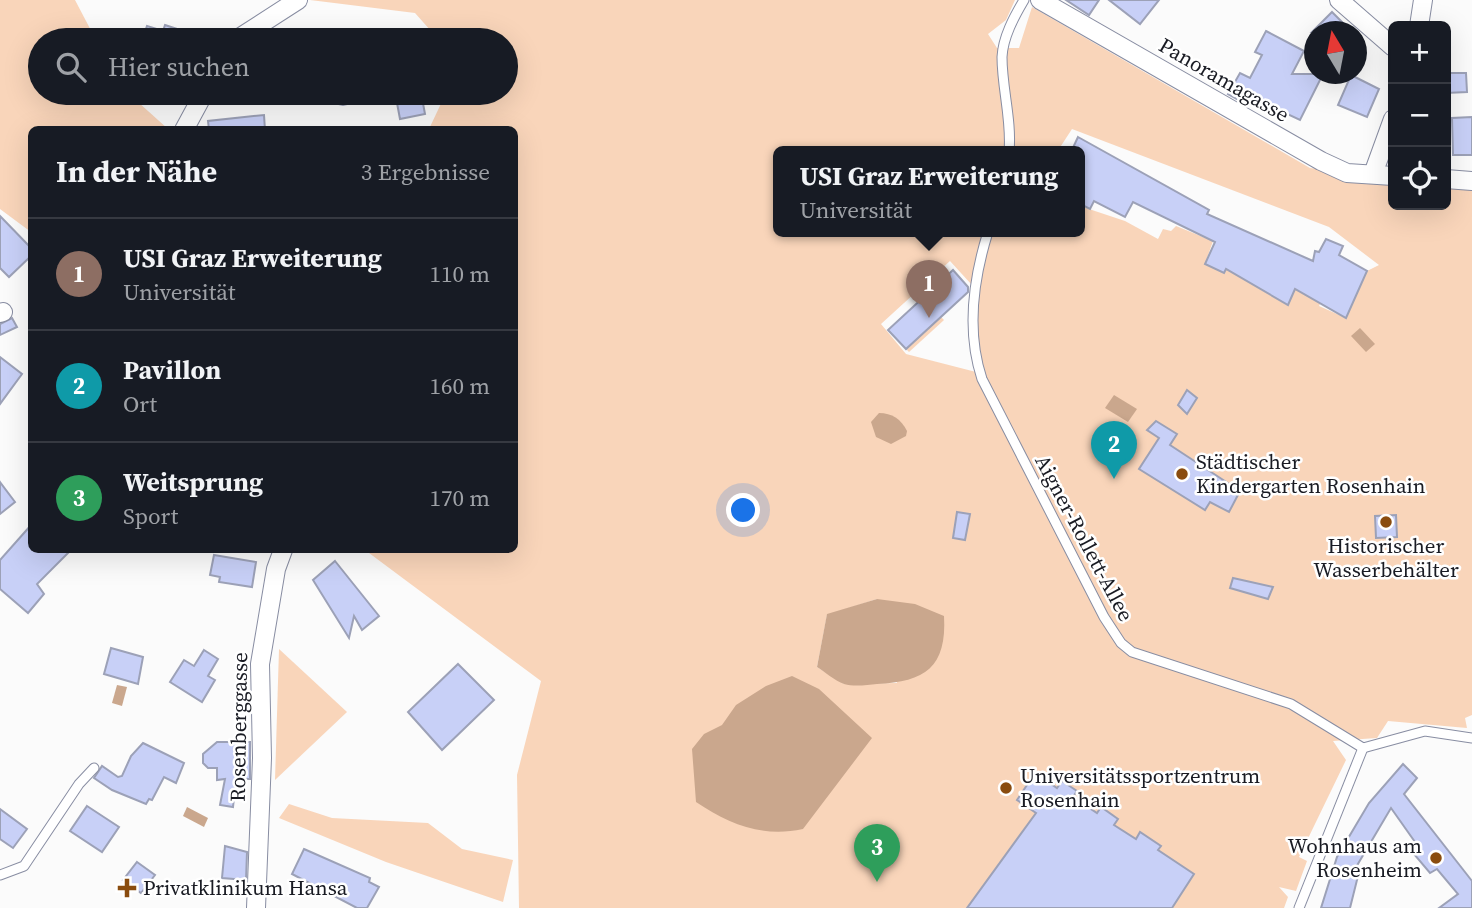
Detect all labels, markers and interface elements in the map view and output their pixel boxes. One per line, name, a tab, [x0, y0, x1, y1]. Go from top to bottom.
north arrow	[1304, 21, 1367, 84]
map controls	[1388, 21, 1451, 210]
button: +	[1388, 21, 1451, 84]
search box	[28, 28, 518, 105]
street label: Panoramagasse	[1154, 31, 1295, 129]
icon: search	[52, 48, 90, 86]
text: Hier suchen	[108, 49, 250, 85]
button: −	[1388, 84, 1451, 147]
popup	[773, 146, 1085, 237]
button: locate	[1388, 147, 1451, 210]
text: In der Nähe	[56, 151, 217, 192]
text: 3 Ergebnisse	[361, 156, 490, 188]
text: USI Graz Erweiterung	[800, 158, 1058, 194]
text: Universität	[800, 194, 912, 226]
text: USI Graz Erweiterung	[123, 240, 382, 276]
text: 1	[73, 258, 85, 290]
text: 110 m	[429, 258, 490, 290]
pin: 1	[906, 260, 952, 318]
text: Universität	[123, 276, 235, 308]
text: Pavillon	[123, 352, 221, 388]
text: 2	[73, 370, 85, 402]
text: 160 m	[429, 370, 490, 402]
text: Ort	[123, 388, 157, 420]
pin: 2	[1091, 421, 1137, 479]
place label: Städtischer Kindergarten Rosenhain	[1196, 447, 1426, 500]
street label: Aigner-Rollett-Allee	[1028, 449, 1141, 626]
text: Weitsprung	[123, 464, 263, 500]
marker: Städtischer Kindergarten Rosenhain	[1174, 466, 1190, 482]
text: 3	[73, 482, 85, 514]
text: 170 m	[429, 482, 490, 514]
your location	[726, 493, 760, 527]
text: Sport	[123, 500, 178, 532]
marker: Historischer Wasserbehälter	[1378, 514, 1394, 530]
place label: Historischer Wasserbehälter	[1313, 531, 1459, 584]
street label: Rosenberggasse	[223, 652, 254, 802]
place label: Universitätssportzentrum Rosenhain	[1020, 761, 1260, 814]
marker: Universitätssportzentrum Rosenhain	[998, 780, 1014, 796]
pin: 3	[854, 824, 900, 882]
place label: Wohnhaus am Rosenheim	[1288, 831, 1422, 884]
marker: Wohnhaus am Rosenheim	[1428, 850, 1444, 866]
place label: Privatklinikum Hansa	[143, 873, 348, 902]
marker: Privatklinikum Hansa	[117, 878, 137, 898]

